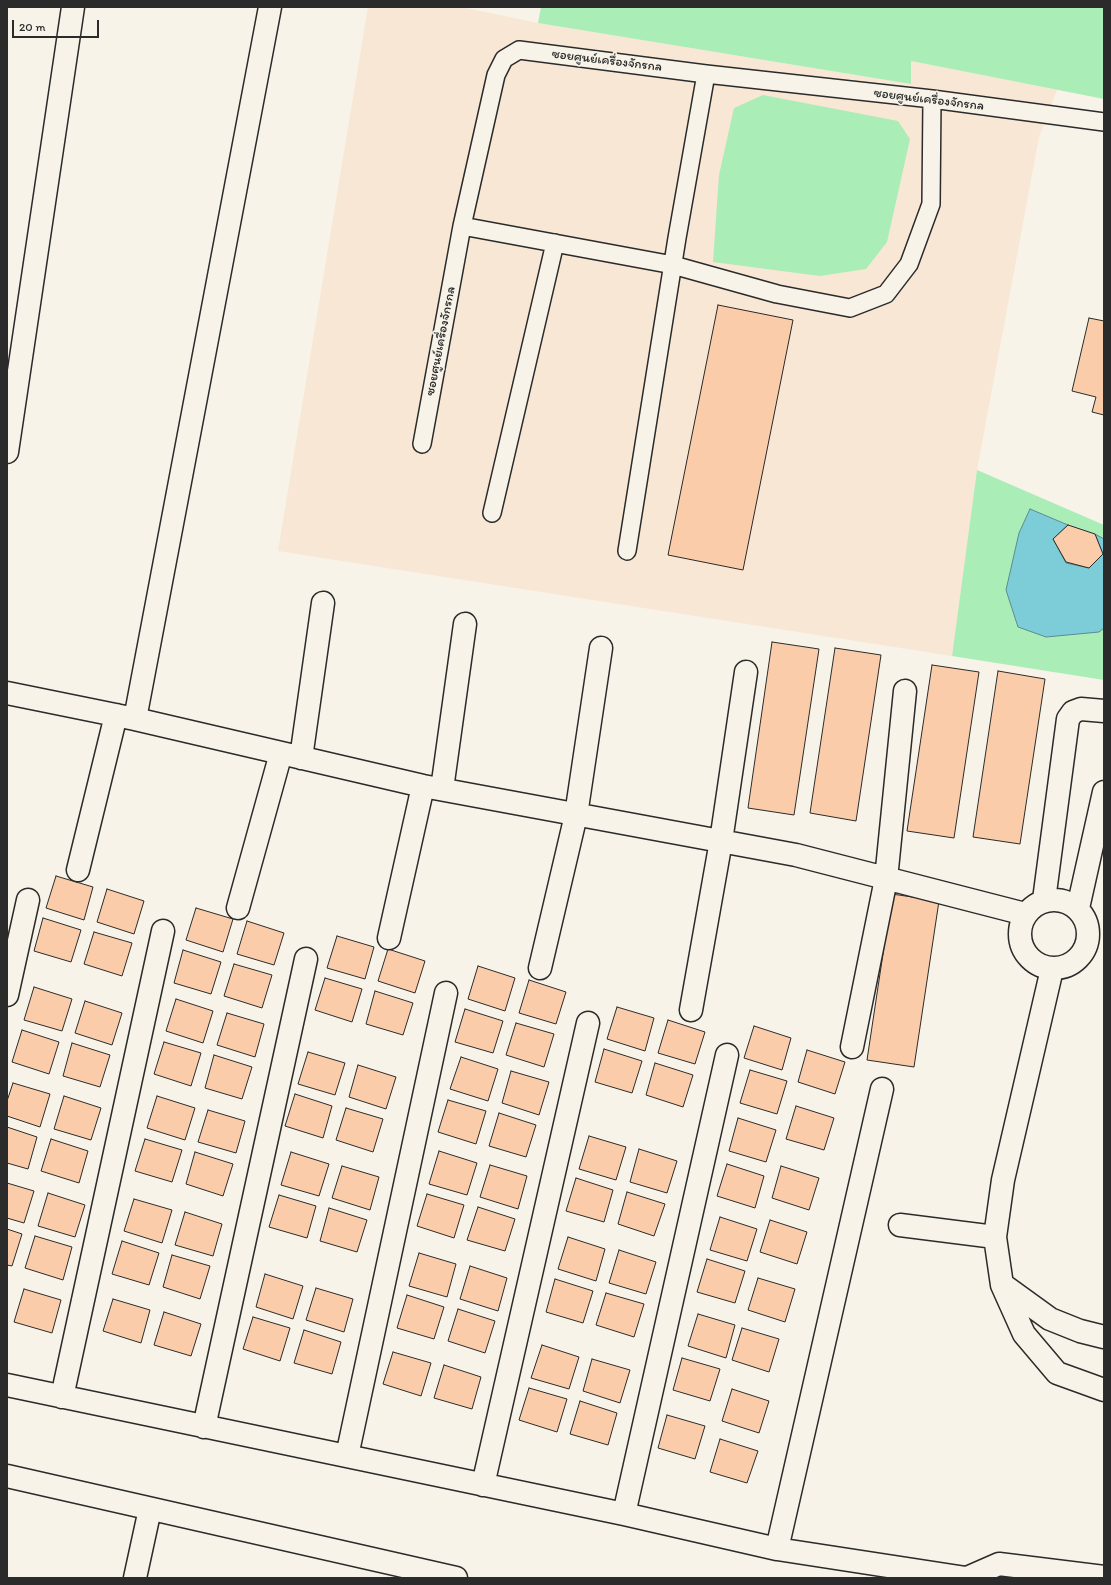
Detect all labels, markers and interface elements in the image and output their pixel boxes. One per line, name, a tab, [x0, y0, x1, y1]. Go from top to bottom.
scale bar	[14, 12, 101, 38]
text: 20 m	[19, 20, 46, 34]
street label: ซอยศูนย์เครื่องจักรกล	[551, 46, 663, 76]
street label: ซอยศูนย์เครื่องจักรกล	[873, 85, 985, 115]
street label: ซอยศูนย์เครื่องจักรกล	[423, 285, 459, 397]

